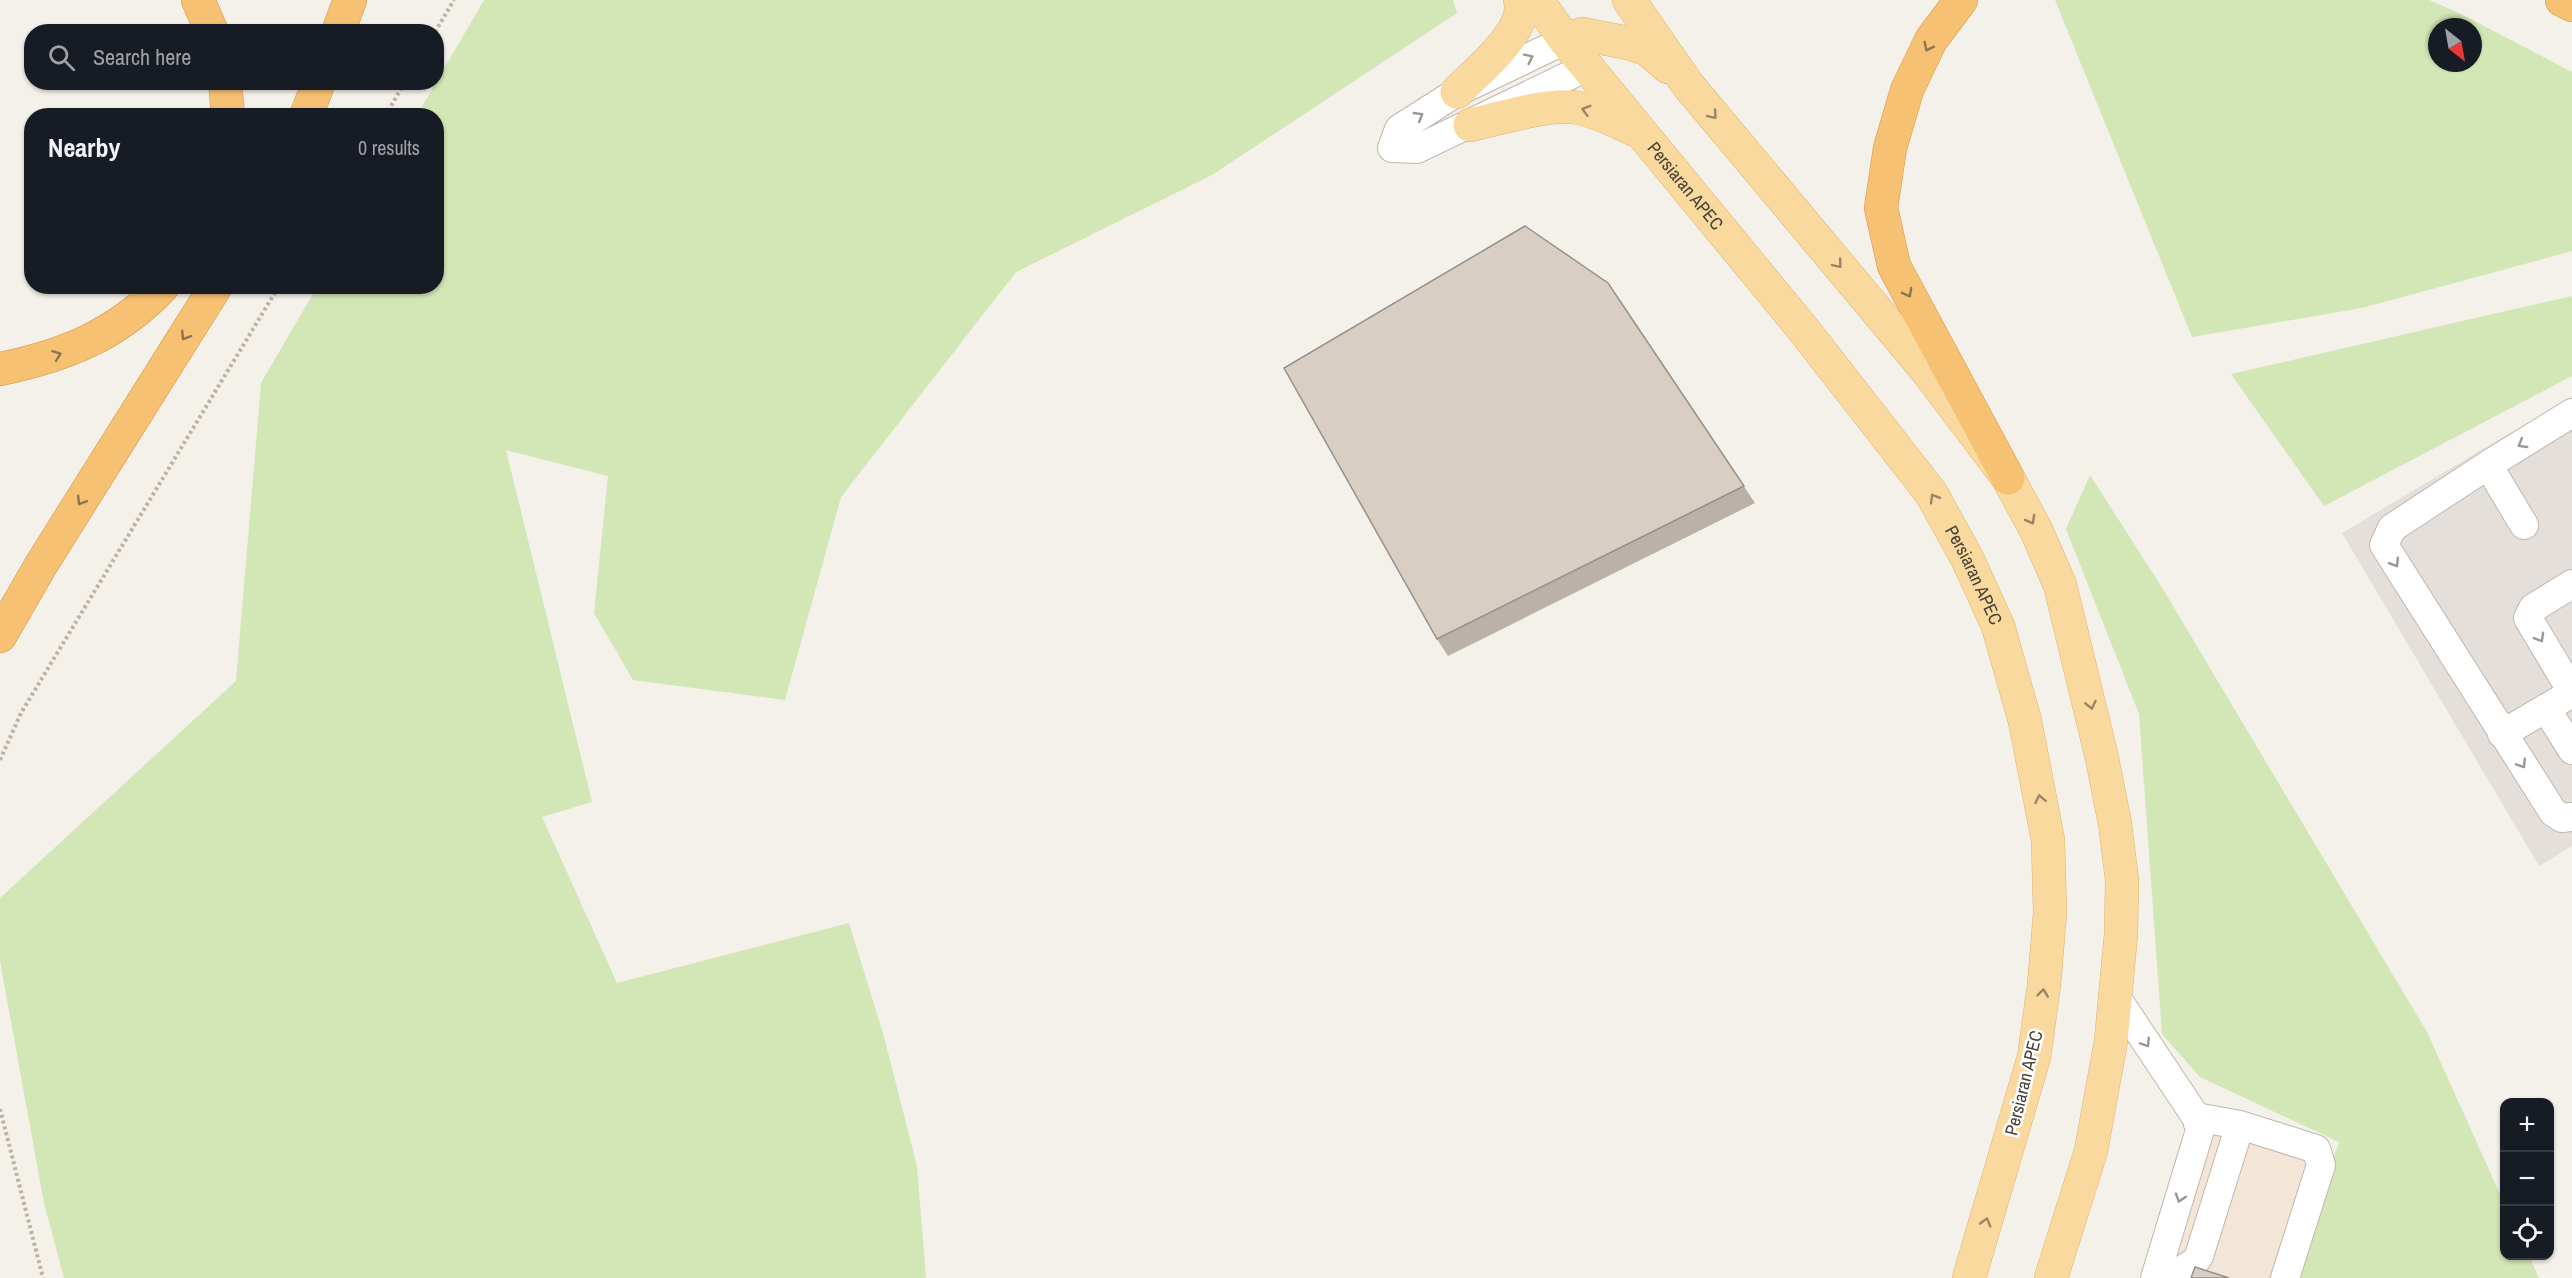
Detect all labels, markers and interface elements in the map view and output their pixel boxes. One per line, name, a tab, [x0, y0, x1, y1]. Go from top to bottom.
north arrow	[2428, 18, 2482, 72]
search box	[24, 24, 444, 90]
icon: search	[45, 41, 78, 74]
one-way arrow	[1923, 41, 1935, 52]
text: Search here	[93, 42, 191, 72]
one-way arrow	[1522, 53, 1533, 65]
one-way arrow	[1581, 105, 1592, 117]
one-way arrow	[1706, 108, 1717, 119]
one-way arrow	[1413, 111, 1423, 123]
text: Nearby	[48, 130, 120, 165]
text: 0 results	[358, 134, 420, 161]
street label: Persiaran APEC	[1642, 136, 1729, 235]
one-way arrow	[1831, 257, 1842, 268]
one-way arrow	[1901, 286, 1913, 297]
one-way arrow	[180, 330, 192, 340]
one-way arrow	[50, 350, 61, 362]
one-way arrow	[2518, 436, 2528, 448]
one-way arrow	[1930, 494, 1941, 504]
one-way arrow	[77, 495, 89, 505]
one-way arrow	[2024, 514, 2035, 524]
street label: Persiaran APEC	[1939, 521, 2009, 629]
one-way arrow	[2388, 556, 2399, 567]
one-way arrow	[2533, 631, 2544, 642]
one-way arrow	[2083, 700, 2096, 710]
one-way arrow	[2514, 757, 2525, 768]
one-way arrow	[2034, 794, 2047, 804]
one-way arrow	[2036, 988, 2049, 997]
street label: Persiaran APEC	[1998, 1028, 2049, 1138]
one-way arrow	[2138, 1037, 2150, 1047]
map controls	[2500, 1098, 2554, 1260]
button: +	[2500, 1098, 2554, 1152]
button: −	[2500, 1152, 2554, 1206]
one-way arrow	[2175, 1192, 2187, 1203]
button: locate	[2500, 1206, 2554, 1260]
one-way arrow	[1979, 1217, 1991, 1228]

